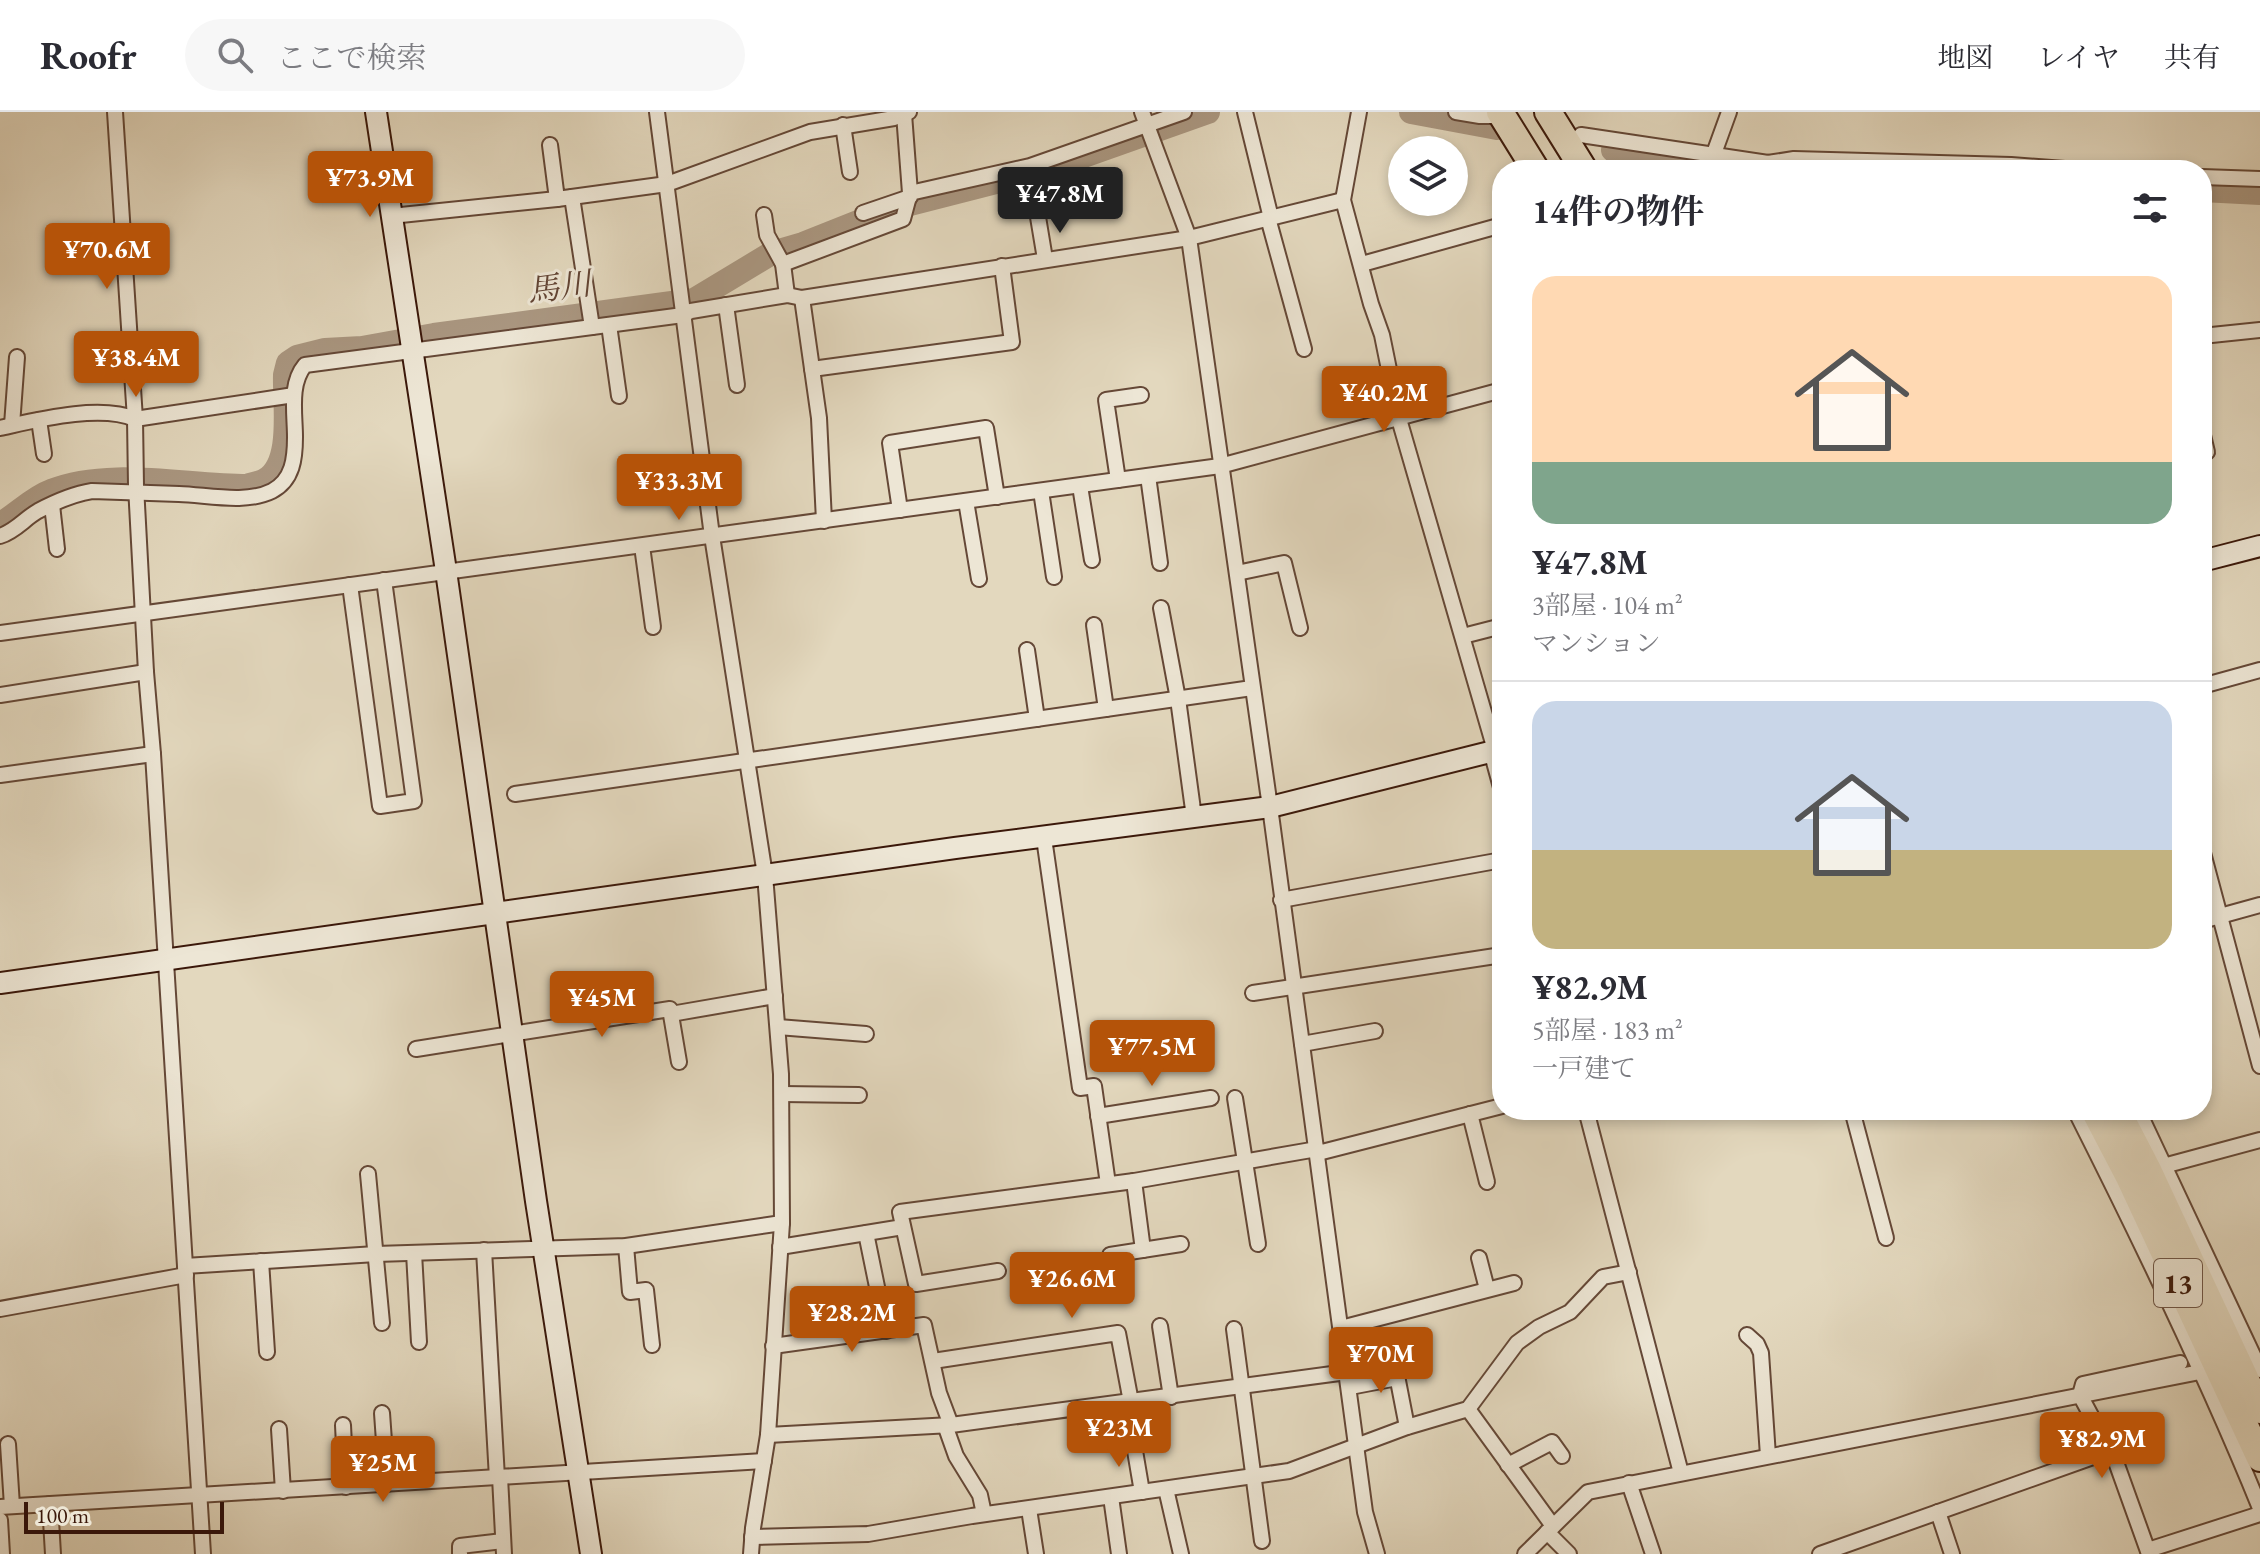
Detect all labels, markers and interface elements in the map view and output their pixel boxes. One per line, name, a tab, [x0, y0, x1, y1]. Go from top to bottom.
search box	[185, 19, 745, 91]
text: Roofr	[40, 31, 137, 80]
icon: search	[213, 33, 257, 77]
text: ここで検索	[277, 38, 427, 77]
text: 地図	[1937, 39, 1993, 75]
text: レイヤ	[2037, 39, 2120, 75]
text: 共有	[2164, 39, 2220, 75]
map controls	[1388, 136, 1468, 216]
button: layers	[1388, 136, 1468, 216]
pin: ¥73.9M	[305, 151, 435, 219]
text: ¥73.9M	[326, 160, 414, 194]
pin: ¥47.8M	[995, 167, 1125, 235]
text: ¥47.8M	[1016, 176, 1104, 210]
icon: filters	[2128, 186, 2172, 230]
text: 14件の物件	[1532, 189, 1704, 233]
pin: ¥70.6M	[42, 223, 172, 291]
text: ¥70.6M	[63, 232, 151, 266]
water label: 馬川	[524, 261, 597, 312]
icon: home	[1780, 328, 1924, 472]
pin: ¥38.4M	[71, 331, 201, 399]
text: ¥38.4M	[92, 340, 180, 374]
pin: ¥40.2M	[1319, 366, 1449, 434]
text: ¥40.2M	[1340, 375, 1428, 409]
pin: ¥33.3M	[614, 454, 744, 522]
text: ¥33.3M	[635, 463, 723, 497]
text: ¥47.8M	[1532, 540, 1648, 584]
text: 3部屋 · 104 m²	[1532, 588, 1683, 622]
text: マンション	[1532, 626, 1661, 660]
icon: home	[1780, 753, 1924, 897]
text: ¥82.9M	[1532, 965, 1648, 1009]
pin: ¥45M	[555, 971, 649, 1039]
text: ¥45M	[568, 980, 636, 1014]
text: 5部屋 · 183 m²	[1532, 1013, 1683, 1047]
pin: ¥77.5M	[1087, 1020, 1217, 1088]
text: ¥77.5M	[1108, 1029, 1196, 1063]
text: 一戸建て	[1532, 1051, 1636, 1085]
pin: ¥26.6M	[1007, 1252, 1137, 1320]
road number: 13	[2154, 1259, 2202, 1307]
text: ¥26.6M	[1028, 1261, 1116, 1295]
pin: ¥28.2M	[787, 1286, 917, 1354]
text: ¥28.2M	[808, 1295, 896, 1329]
pin: ¥70M	[1334, 1327, 1428, 1395]
text: ¥70M	[1347, 1336, 1415, 1370]
pin: ¥23M	[1072, 1401, 1166, 1469]
text: ¥23M	[1085, 1410, 1153, 1444]
pin: ¥82.9M	[2037, 1412, 2167, 1480]
text: ¥82.9M	[2058, 1421, 2146, 1455]
pin: ¥25M	[336, 1436, 430, 1504]
text: ¥25M	[349, 1445, 417, 1479]
scale bar	[24, 1498, 224, 1534]
text: 100 m	[36, 1501, 89, 1530]

